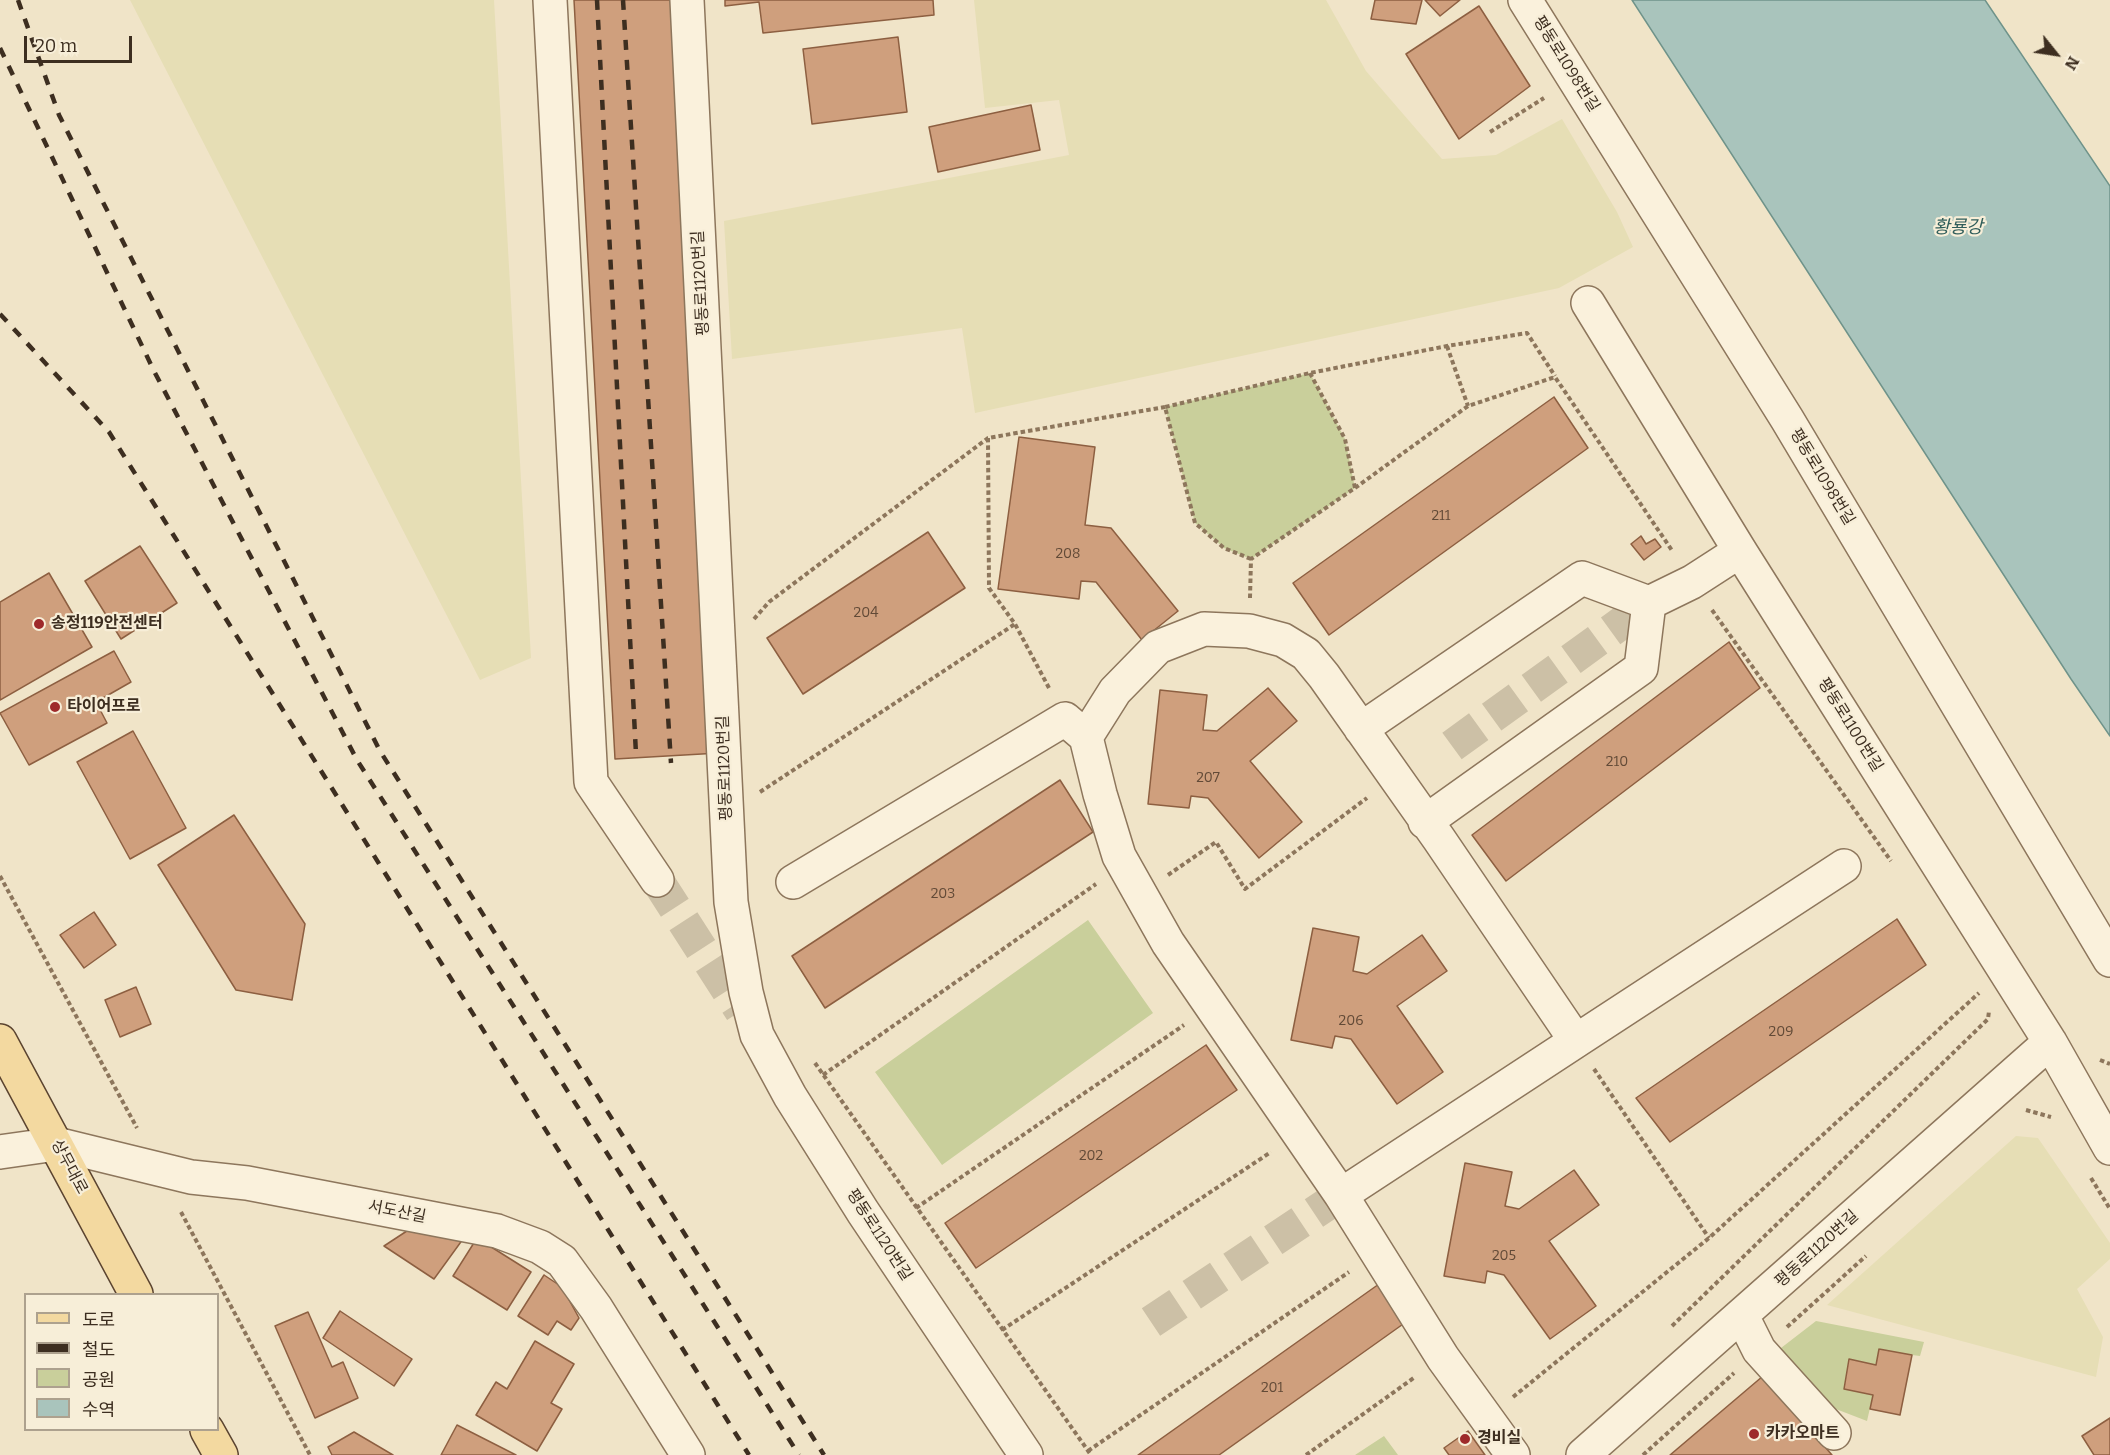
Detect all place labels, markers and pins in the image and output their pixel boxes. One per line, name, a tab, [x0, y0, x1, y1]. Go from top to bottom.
place label: 송정119안전센터	[51, 614, 163, 634]
marker: 송정119안전센터	[32, 617, 46, 631]
place label: 타이어프로	[67, 697, 141, 717]
marker: 타이어프로	[48, 700, 62, 714]
place label: 카카오마트	[1766, 1424, 1840, 1444]
marker: 카카오마트	[1747, 1427, 1761, 1441]
place label: 경비실	[1477, 1429, 1521, 1449]
marker: 경비실	[1458, 1432, 1472, 1446]

